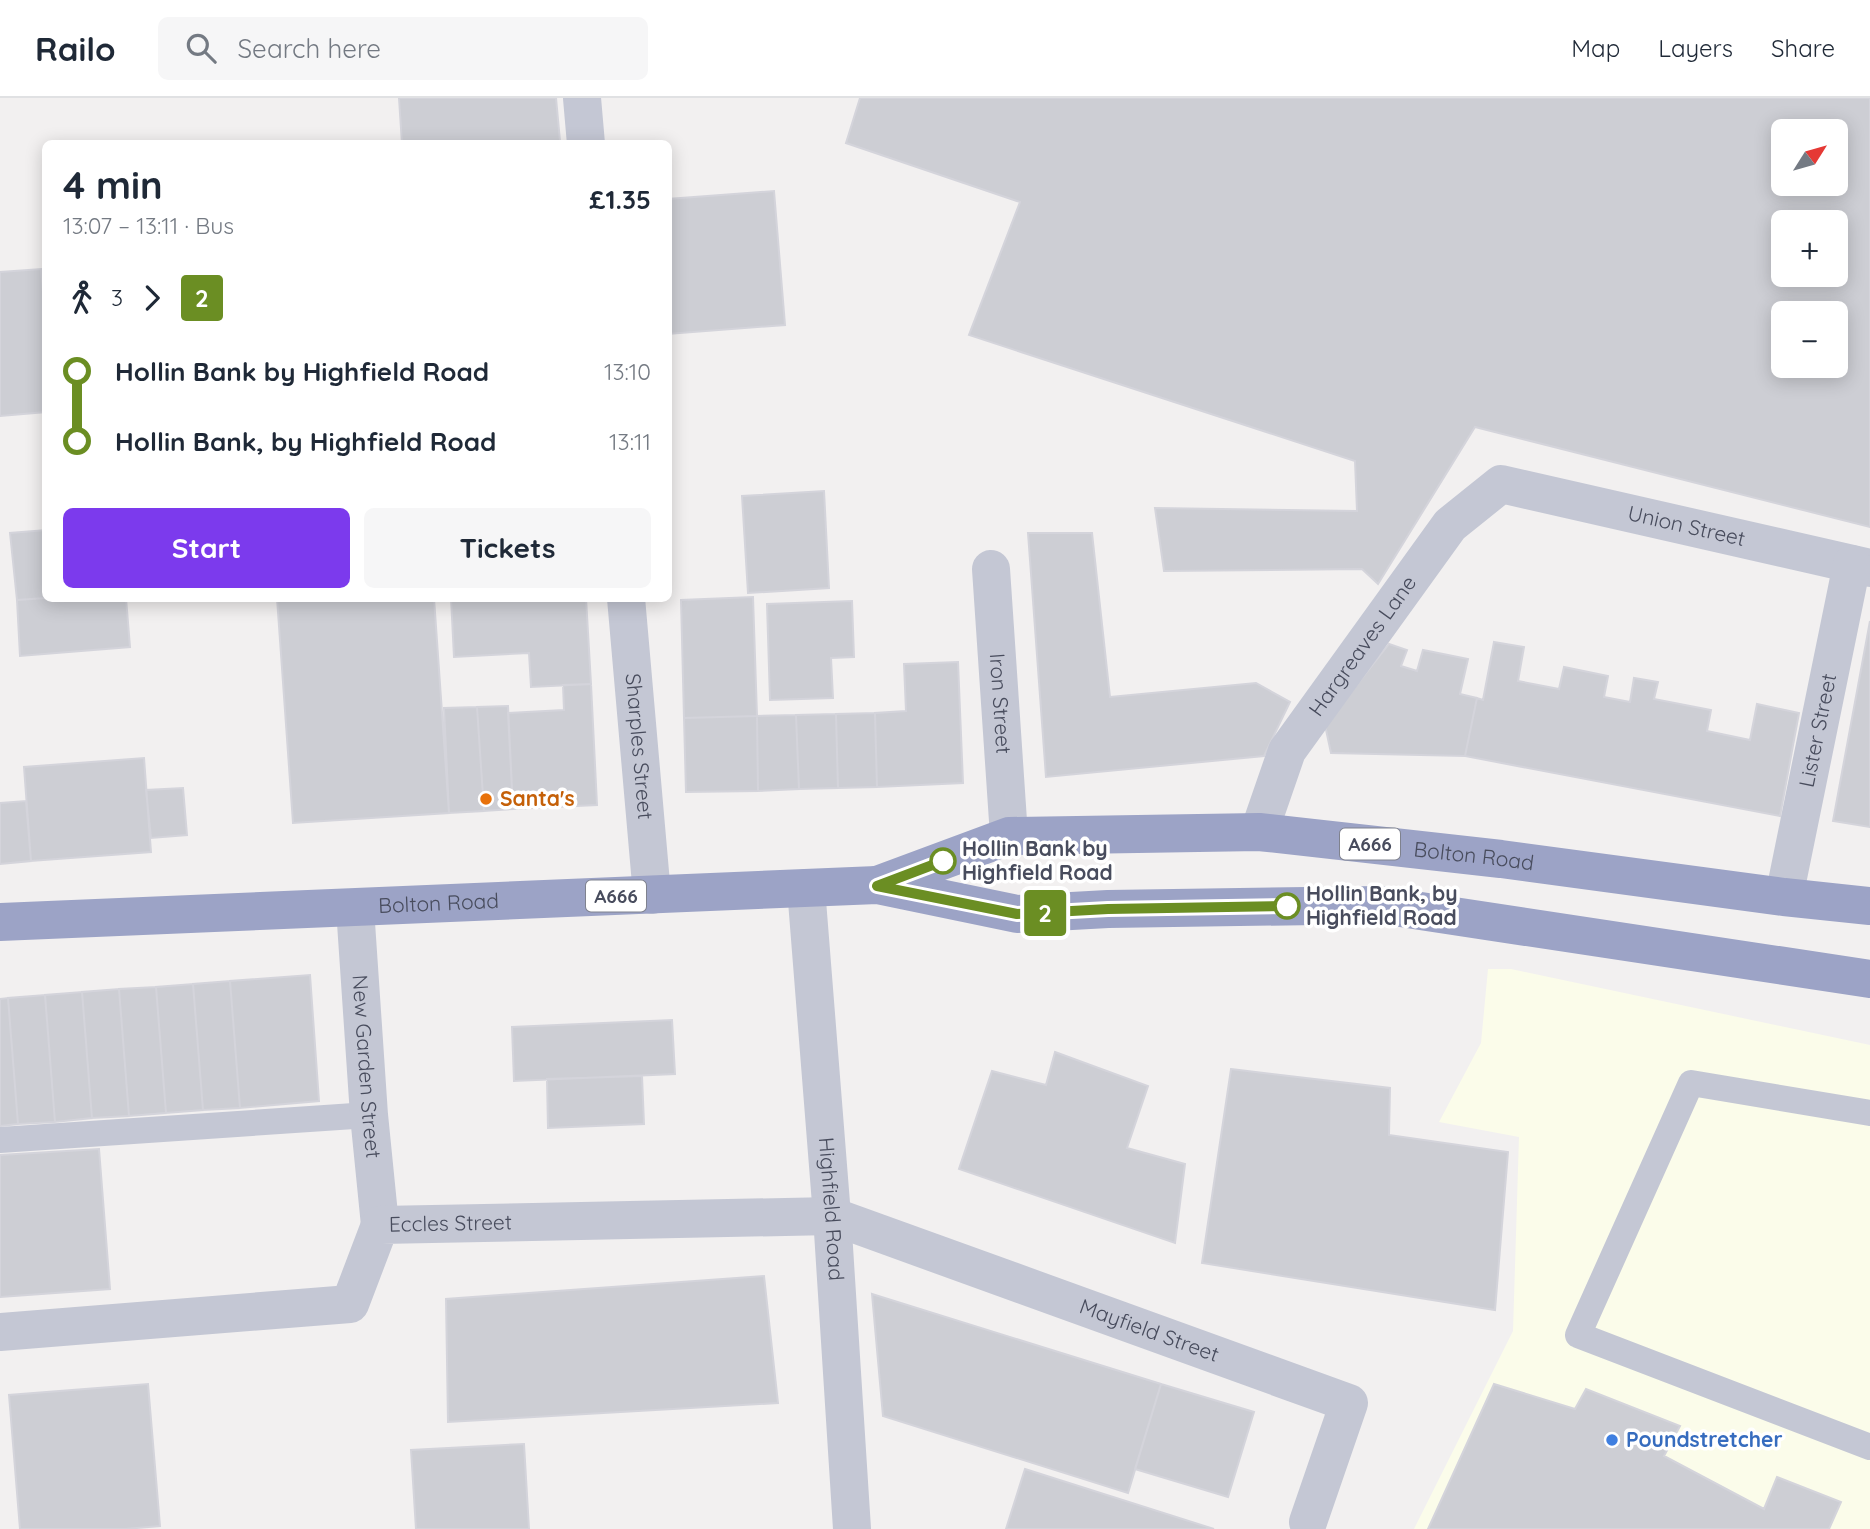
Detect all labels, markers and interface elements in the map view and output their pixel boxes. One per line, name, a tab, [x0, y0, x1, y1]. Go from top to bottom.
search box	[158, 17, 648, 80]
text: Railo	[35, 28, 116, 69]
icon: search	[182, 29, 220, 67]
text: Search here	[238, 32, 381, 65]
text: Map	[1571, 33, 1620, 63]
text: Layers	[1658, 33, 1733, 63]
text: Share	[1771, 33, 1835, 63]
north arrow	[1771, 119, 1848, 196]
map controls	[1771, 119, 1848, 378]
text: 4 min	[63, 161, 163, 209]
text: £1.35	[589, 183, 651, 216]
button: +	[1771, 210, 1848, 287]
text: 13:07 – 13:11 · Bus	[63, 211, 234, 240]
icon: walk	[63, 279, 101, 317]
icon: forward	[133, 279, 171, 317]
text: 3	[111, 283, 123, 312]
text: 2	[195, 283, 209, 313]
button: −	[1771, 301, 1848, 378]
text: Hollin Bank by Highfield Road	[115, 355, 489, 388]
text: 13:10	[604, 357, 651, 386]
text: Hollin Bank, by Highfield Road	[115, 425, 496, 458]
text: 13:11	[609, 427, 651, 456]
street label: Union Street	[1625, 499, 1748, 551]
button: Start	[63, 508, 350, 588]
button: Tickets	[364, 508, 651, 588]
street label: Hargreaves Lane	[1302, 570, 1421, 721]
street label: Iron Street	[985, 652, 1017, 755]
street label: Lister Street	[1793, 671, 1841, 790]
street label: Sharples Street	[621, 672, 659, 821]
place label: Santa's	[500, 785, 575, 811]
marker: Santa's	[478, 791, 494, 807]
road number: A666	[1340, 828, 1400, 860]
place label: Hollin Bank by Highfield Road	[962, 835, 1113, 885]
street label: Bolton Road	[1412, 835, 1536, 875]
marker: Hollin Bank by Highfield Road	[930, 848, 956, 874]
road number: A666	[586, 880, 646, 912]
place label: Hollin Bank, by Highfield Road	[1306, 880, 1457, 930]
street label: Bolton Road	[378, 887, 499, 918]
line badge: 2	[1022, 890, 1068, 936]
marker: Hollin Bank, by Highfield Road	[1274, 893, 1300, 919]
text: 2	[1038, 898, 1052, 928]
street label: New Garden Street	[348, 974, 387, 1159]
street label: Highfield Road	[814, 1136, 850, 1282]
street label: Eccles Street	[389, 1208, 512, 1237]
street label: Mayfield Street	[1076, 1293, 1223, 1367]
place label: Poundstretcher	[1626, 1426, 1783, 1452]
marker: Poundstretcher	[1604, 1432, 1620, 1448]

